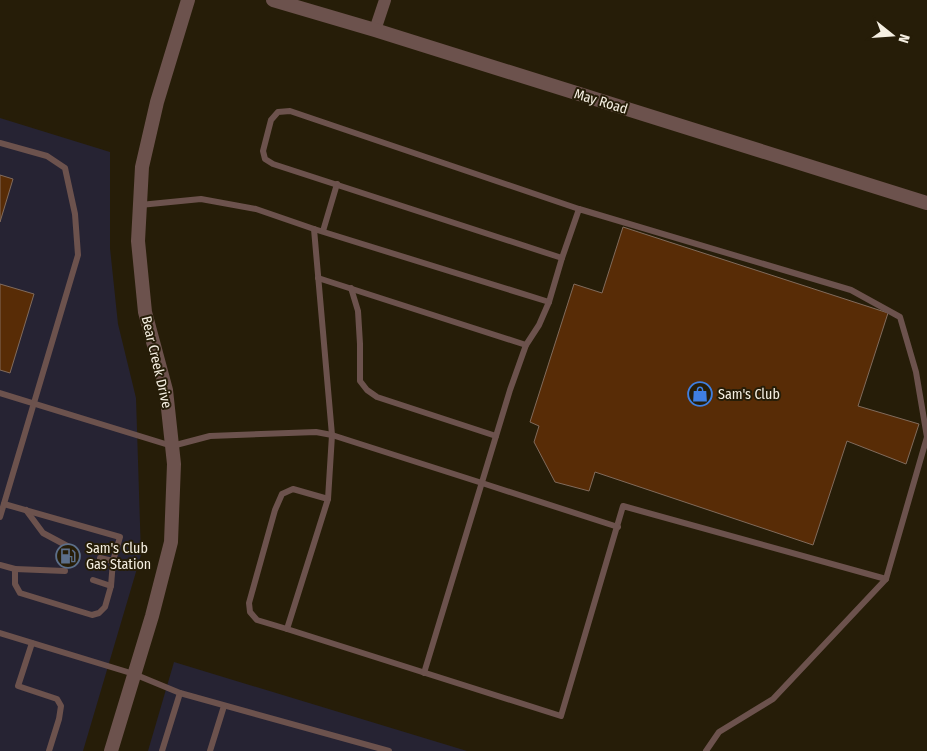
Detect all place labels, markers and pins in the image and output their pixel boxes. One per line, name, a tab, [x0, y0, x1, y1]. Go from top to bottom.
shop icon: Sam's Club	[687, 381, 713, 407]
place label: Sam's Club	[718, 386, 780, 403]
place label: Sam's Club Gas Station	[86, 540, 151, 573]
fuel station icon: Sam's Club Gas Station	[55, 543, 81, 569]

